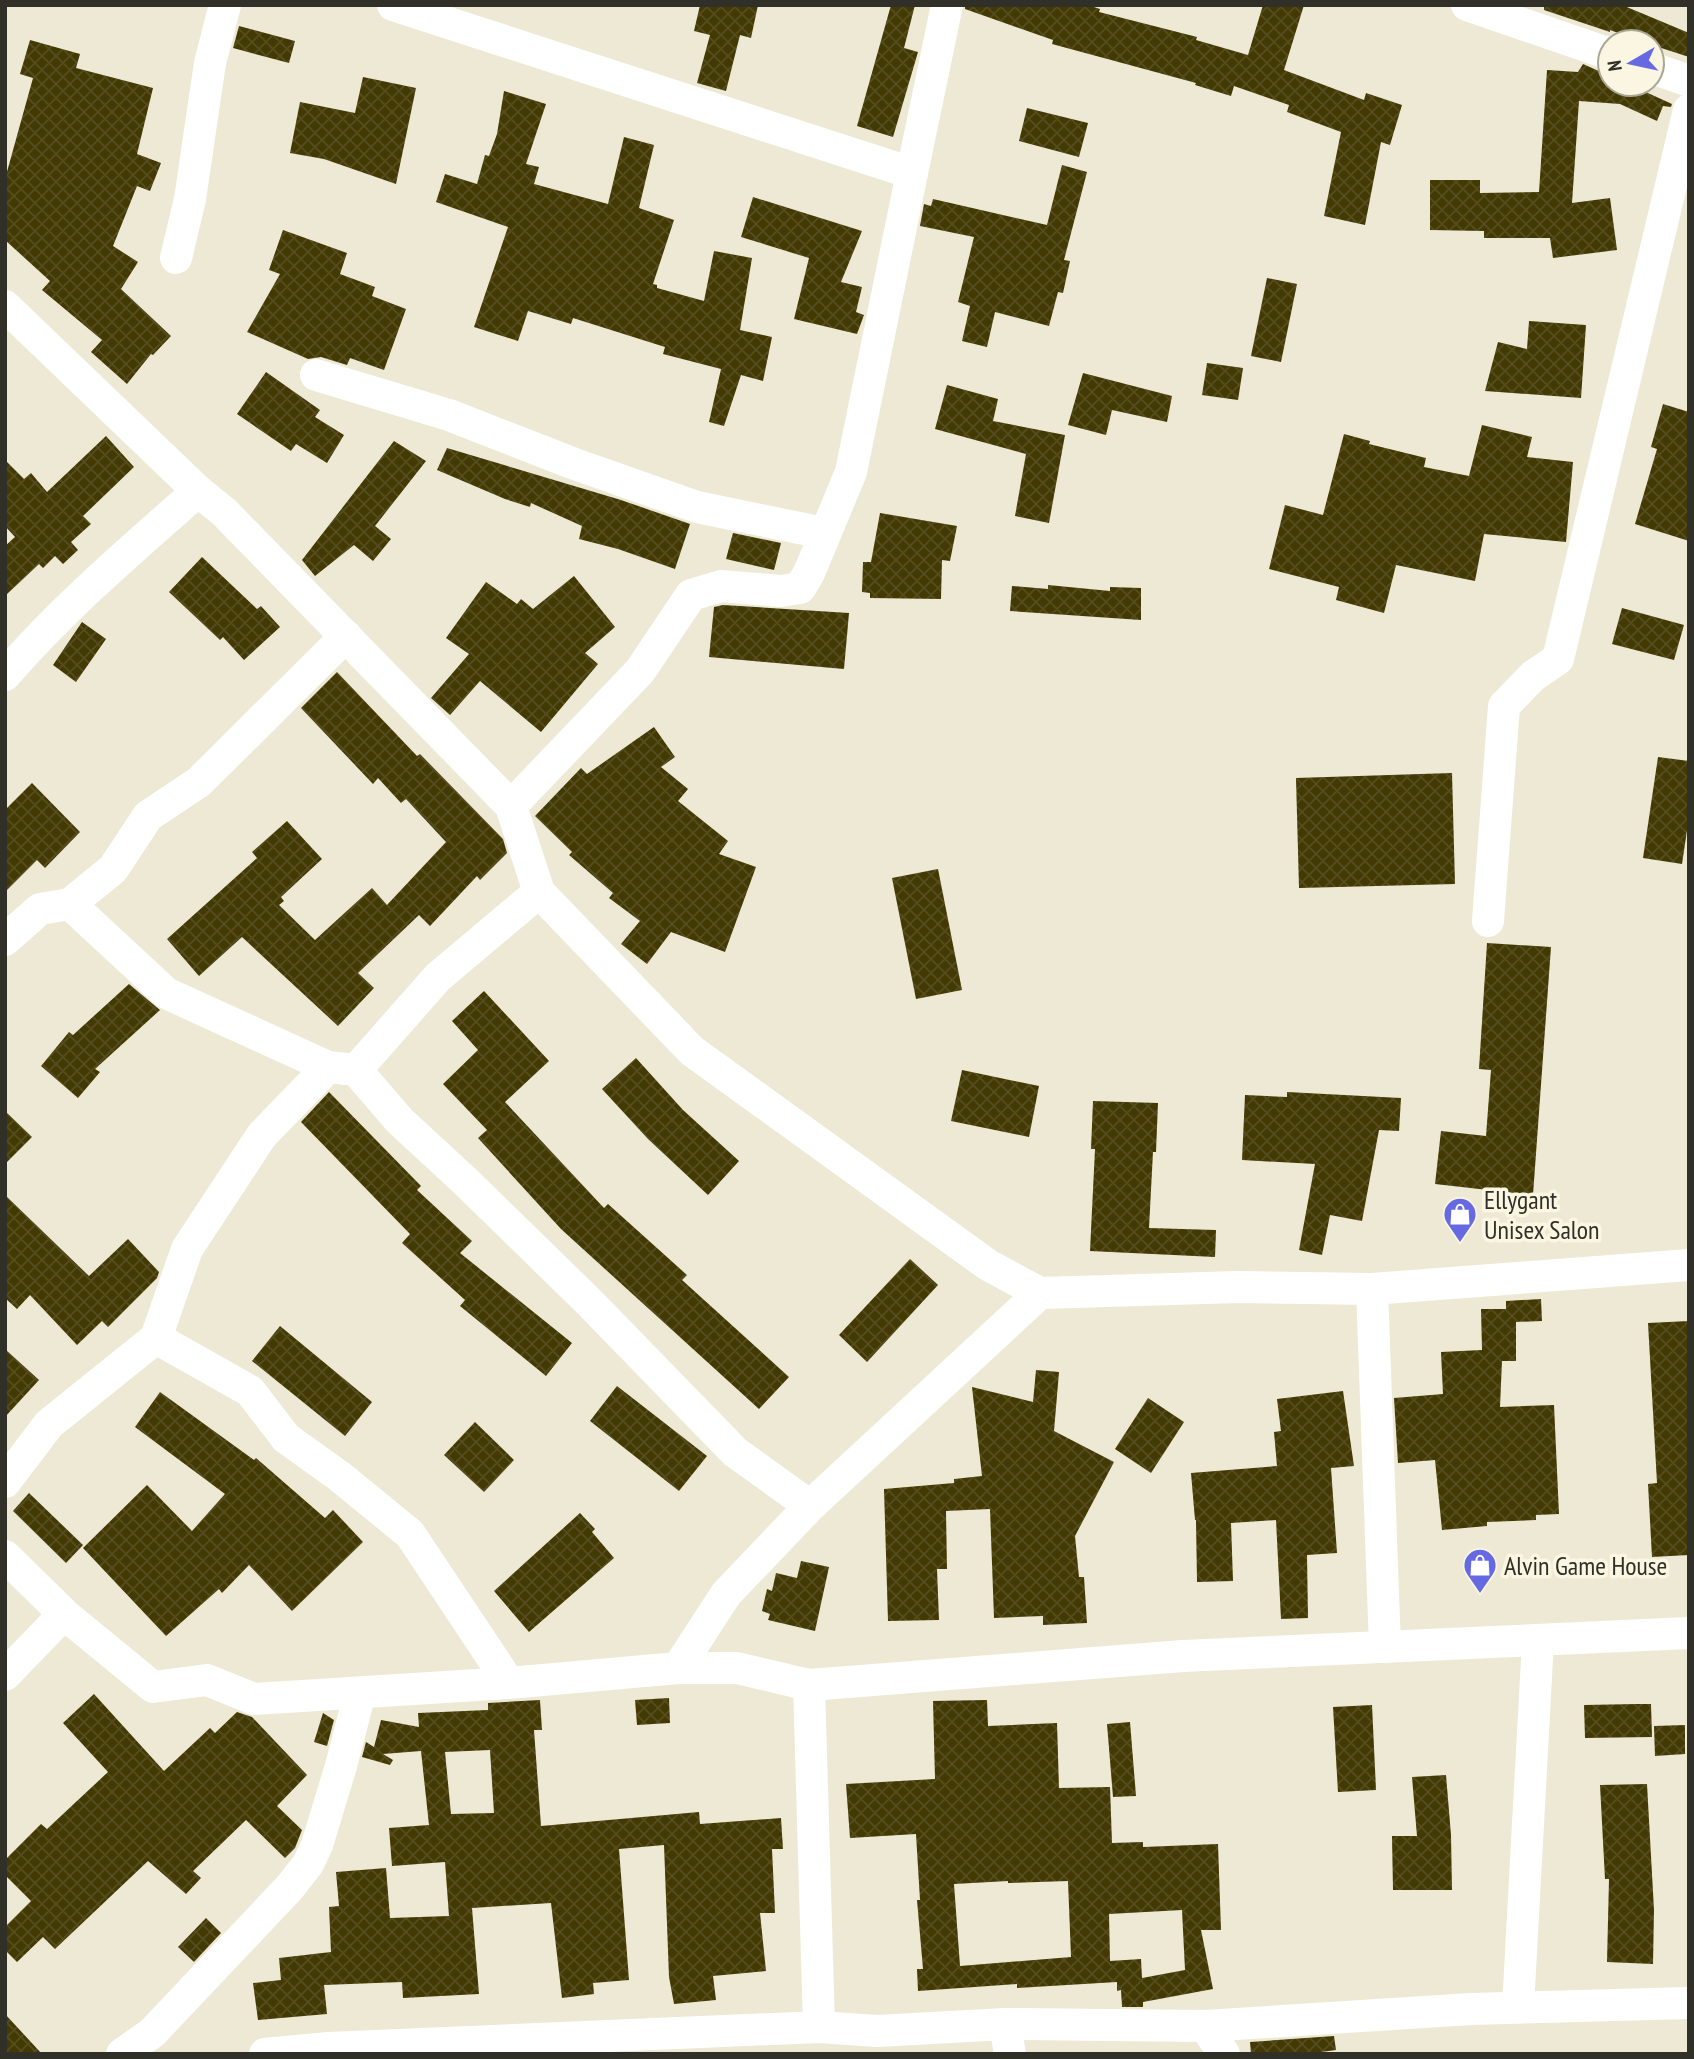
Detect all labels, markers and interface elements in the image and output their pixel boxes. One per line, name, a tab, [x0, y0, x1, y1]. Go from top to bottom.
north arrow	[1596, 28, 1666, 98]
text: N	[1602, 59, 1627, 73]
place label: Ellygant Unisex Salon	[1484, 1183, 1600, 1246]
shop icon: Ellygant Unisex Salon	[1441, 1195, 1479, 1244]
shop icon: Alvin Game House	[1461, 1546, 1499, 1595]
place label: Alvin Game House	[1504, 1549, 1667, 1582]

